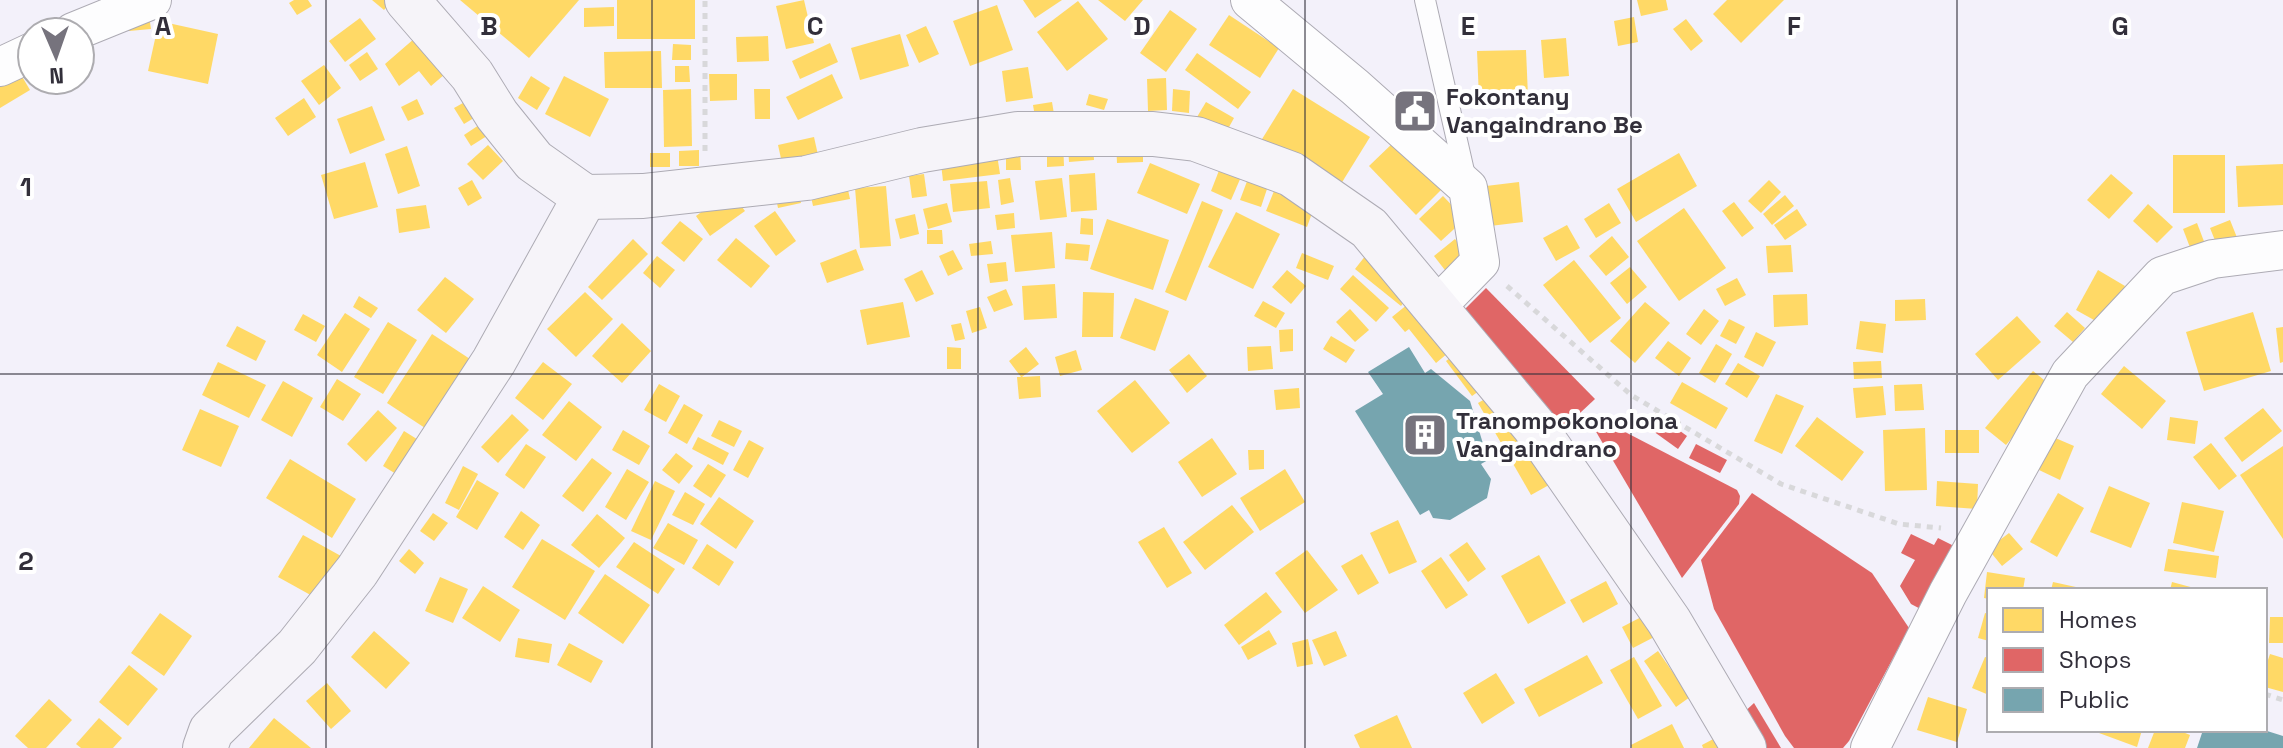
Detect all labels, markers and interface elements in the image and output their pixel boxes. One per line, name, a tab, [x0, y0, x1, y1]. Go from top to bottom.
text: A	[155, 9, 172, 43]
text: B	[480, 9, 498, 43]
text: C	[807, 9, 823, 43]
text: D	[1133, 9, 1151, 43]
text: E	[1461, 9, 1475, 43]
text: F	[1787, 9, 1801, 43]
text: G	[2111, 9, 2129, 43]
north arrow	[16, 16, 96, 96]
text: N	[49, 62, 65, 90]
place label: Fokontany Vangaindrano Be	[1446, 81, 1643, 140]
public building icon: Fokontany Vangaindrano Be	[1391, 87, 1439, 135]
text: 1	[20, 170, 32, 204]
place label: Tranompokonolona Vangaindrano	[1456, 405, 1678, 464]
building icon: Tranompokonolona Vangaindrano	[1401, 411, 1449, 459]
text: 2	[18, 544, 34, 578]
legend	[1987, 588, 2267, 732]
text: Homes	[2059, 604, 2137, 635]
text: Shops	[2059, 644, 2131, 675]
text: Public	[2059, 684, 2130, 715]

